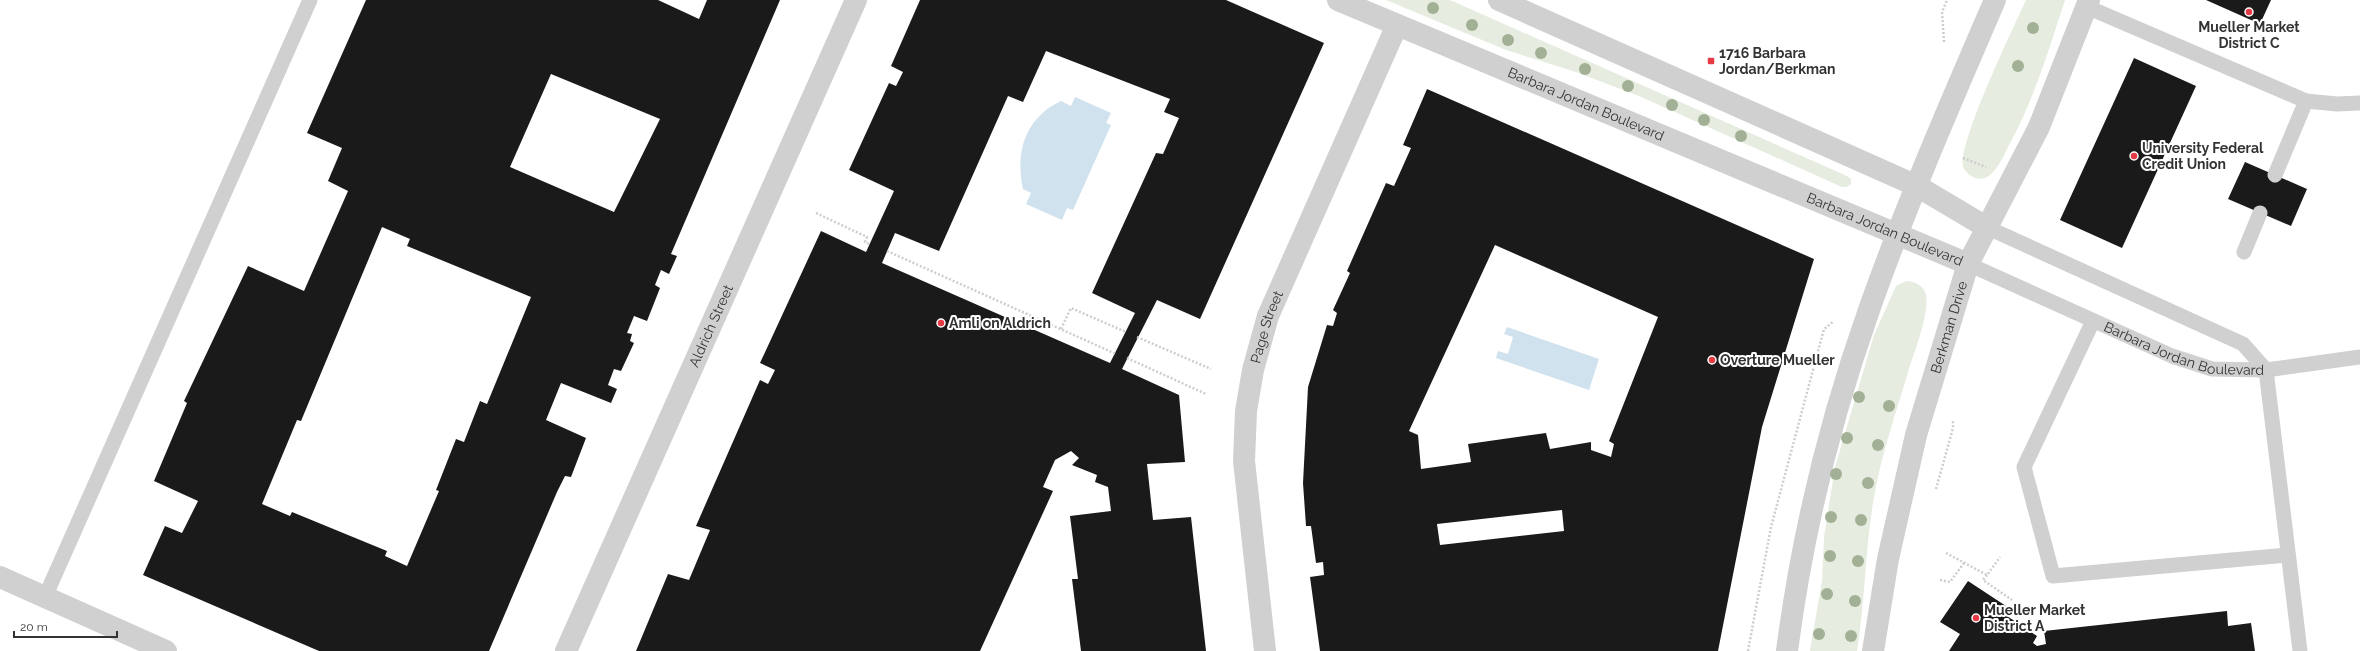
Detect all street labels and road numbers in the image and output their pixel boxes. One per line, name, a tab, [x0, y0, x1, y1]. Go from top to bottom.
street label: Barbara Jordan Boulevard	[1506, 64, 1667, 144]
street label: Barbara Jordan Boulevard	[1804, 189, 1965, 269]
street label: Berkman Drive	[1927, 279, 1970, 375]
street label: Aldrich Street	[686, 282, 736, 369]
street label: Page Street	[1247, 288, 1286, 365]
street label: Barbara Jordan Boulevard	[2101, 318, 2264, 378]

